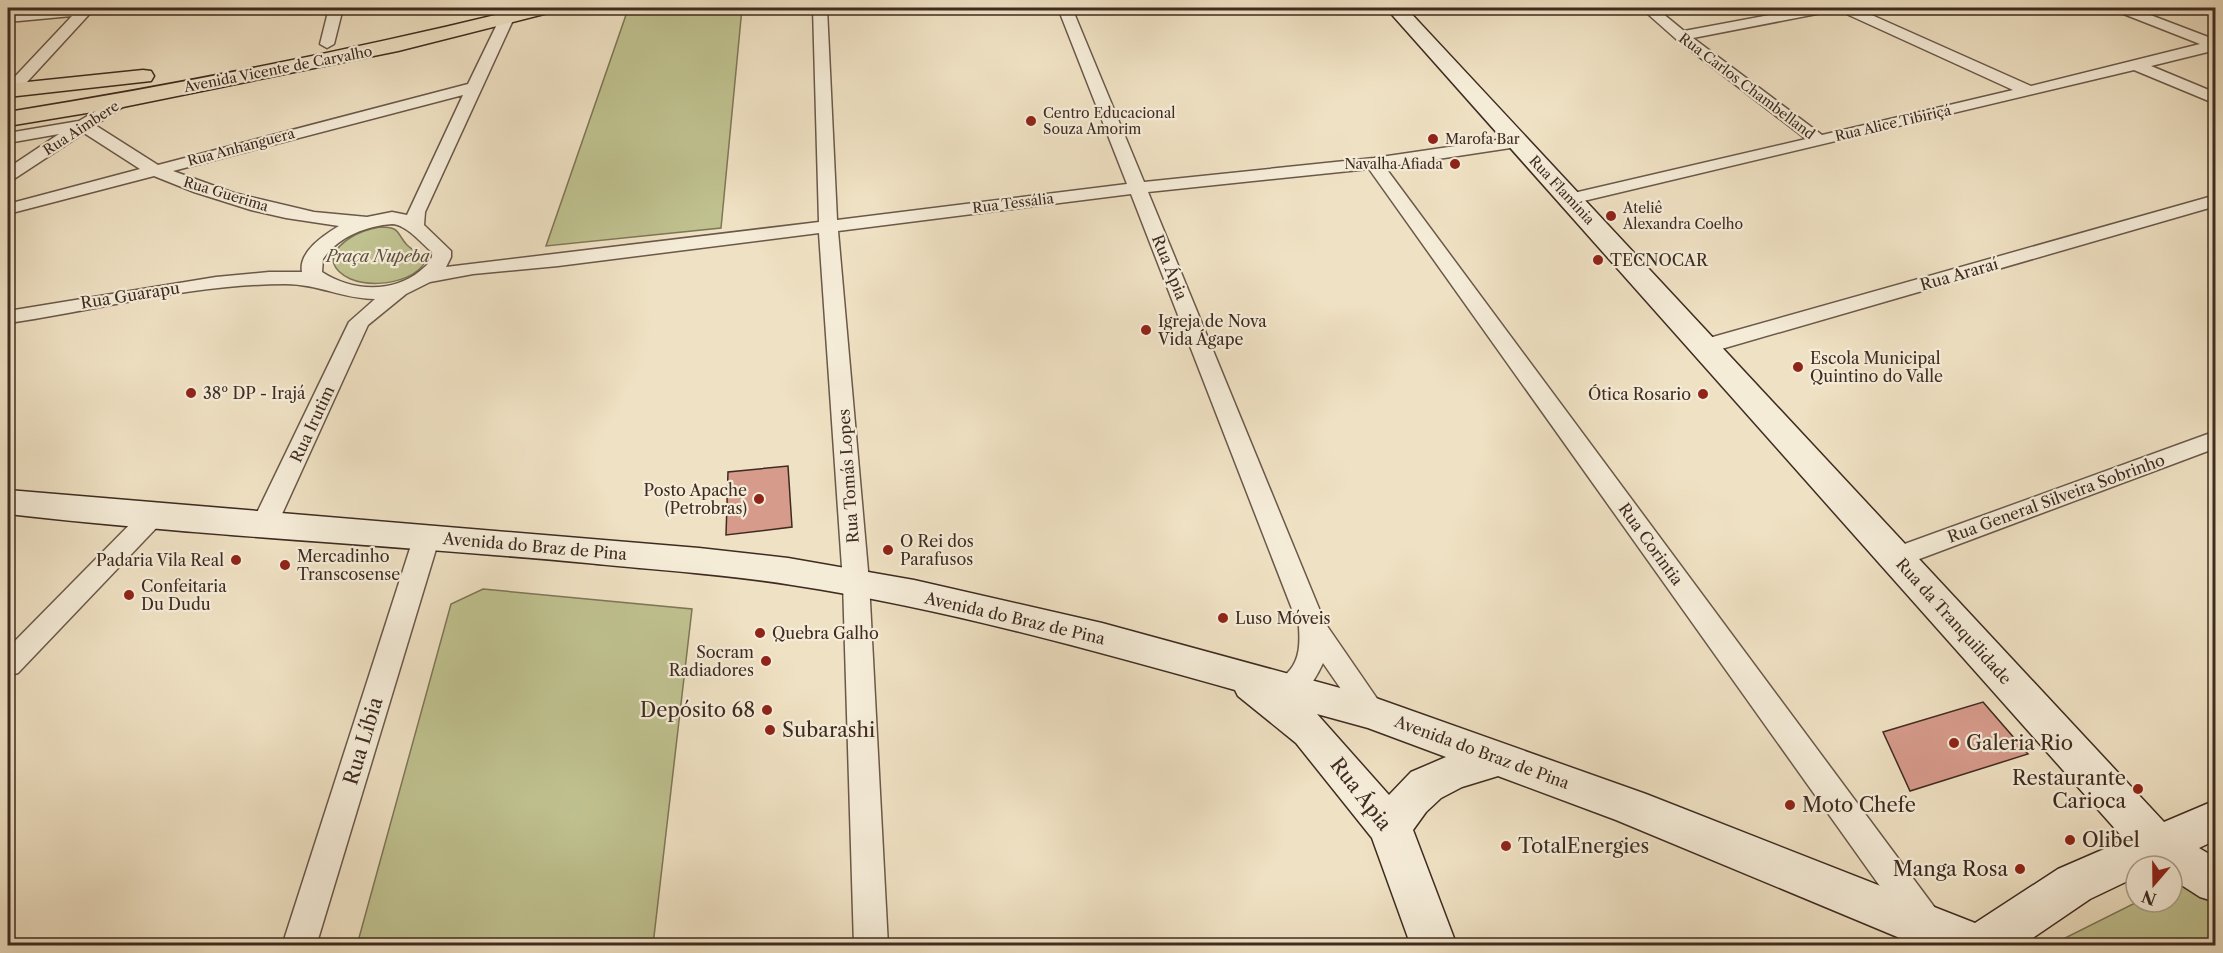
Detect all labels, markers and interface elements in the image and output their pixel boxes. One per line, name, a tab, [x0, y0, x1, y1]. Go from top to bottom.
street label: Rua Carlos Chambelland	[1675, 29, 1819, 143]
street label: Avenida Vicente de Carvalho	[181, 42, 374, 96]
street label: Rua Aimbere	[40, 97, 122, 159]
street label: Rua Alice Tibiriçá	[1833, 101, 1954, 145]
place label: Centro Educacional Souza Amorim	[1043, 104, 1175, 138]
marker: Centro Educacional Souza Amorim	[1024, 114, 1038, 128]
street label: Rua Anhanguera	[185, 124, 297, 170]
place label: Marofa Bar	[1445, 130, 1520, 148]
marker: Marofa Bar	[1426, 132, 1440, 146]
street label: Rua Flamínia	[1525, 152, 1599, 229]
place label: Navalha Afiada	[1344, 155, 1444, 173]
marker: Navalha Afiada	[1448, 157, 1462, 171]
street label: Rua Guerima	[181, 173, 271, 216]
street label: Rua Tessália	[971, 189, 1055, 217]
place label: Ateliê Alexandra Coelho	[1622, 199, 1743, 233]
marker: Ateliê Alexandra Coelho	[1604, 209, 1618, 223]
street label: Rua Ápia	[1148, 232, 1192, 303]
park label: Praça Nupeba	[324, 246, 430, 266]
place label: TECNOCAR	[1610, 250, 1709, 270]
marker: TECNOCAR	[1591, 253, 1605, 267]
street label: Rua Araraí	[1918, 253, 2000, 295]
street label: Rua Guarapu	[79, 277, 181, 313]
place label: Igreja de Nova Vida Ágape	[1157, 311, 1267, 349]
marker: Igreja de Nova Vida Ágape	[1139, 323, 1153, 337]
place label: Escola Municipal Quintino do Valle	[1810, 348, 1943, 386]
marker: Escola Municipal Quintino do Valle	[1791, 360, 1805, 374]
street label: Rua Irutim	[286, 382, 338, 465]
place label: 38º DP - Irajá	[203, 383, 306, 403]
place label: Ótica Rosario	[1588, 384, 1691, 404]
marker: 38º DP - Irajá	[184, 386, 198, 400]
marker: Ótica Rosario	[1696, 387, 1710, 401]
street label: Rua Tomás Lopes	[833, 408, 863, 544]
street label: Rua General Silveira Sobrinho	[1945, 449, 2168, 547]
place label: Posto Apache (Petrobras)	[644, 480, 747, 518]
marker: Posto Apache (Petrobras)	[752, 492, 766, 506]
street label: Rua Corintia	[1614, 499, 1688, 589]
street label: Avenida do Braz de Pina	[441, 528, 628, 564]
place label: O Rei dos Parafusos	[900, 531, 974, 569]
marker: O Rei dos Parafusos	[881, 543, 895, 557]
place label: Mercadinho Transcosense	[297, 546, 400, 584]
place label: Padaria Vila Real	[96, 550, 224, 570]
marker: Padaria Vila Real	[229, 553, 243, 567]
street label: Rua da Tranquilidade	[1892, 554, 2016, 688]
marker: Mercadinho Transcosense	[278, 558, 292, 572]
place label: Confeitaria Du Dudu	[141, 576, 227, 614]
street label: Avenida do Braz de Pina	[922, 587, 1108, 649]
marker: Confeitaria Du Dudu	[122, 588, 136, 602]
place label: Luso Móveis	[1235, 608, 1331, 628]
marker: Luso Móveis	[1216, 611, 1230, 625]
place label: Quebra Galho	[772, 623, 879, 643]
marker: Quebra Galho	[753, 626, 767, 640]
place label: Socram Radiadores	[669, 642, 754, 680]
marker: Socram Radiadores	[759, 654, 773, 668]
street label: Rua Líbia	[338, 694, 388, 788]
place label: Depósito 68	[640, 698, 755, 722]
marker: Depósito 68	[760, 703, 774, 717]
street label: Avenida do Braz de Pina	[1391, 711, 1573, 793]
place label: Subarashi	[782, 718, 875, 742]
marker: Subarashi	[763, 723, 777, 737]
place label: Galeria Rio	[1966, 731, 2073, 755]
marker: Galeria Rio	[1947, 736, 1961, 750]
street label: Rua Ápia	[1325, 752, 1398, 835]
place label: Restaurante Carioca	[2012, 766, 2126, 813]
marker: Restaurante Carioca	[2131, 782, 2145, 796]
place label: Moto Chefe	[1802, 793, 1916, 817]
marker: Moto Chefe	[1783, 798, 1797, 812]
place label: Olibel	[2082, 828, 2140, 852]
marker: Olibel	[2063, 833, 2077, 847]
place label: TotalEnergies	[1518, 834, 1649, 858]
marker: TotalEnergies	[1499, 839, 1513, 853]
north arrow	[2124, 854, 2184, 914]
place label: Manga Rosa	[1893, 857, 2008, 881]
marker: Manga Rosa	[2013, 862, 2027, 876]
text: N	[2139, 886, 2159, 910]

